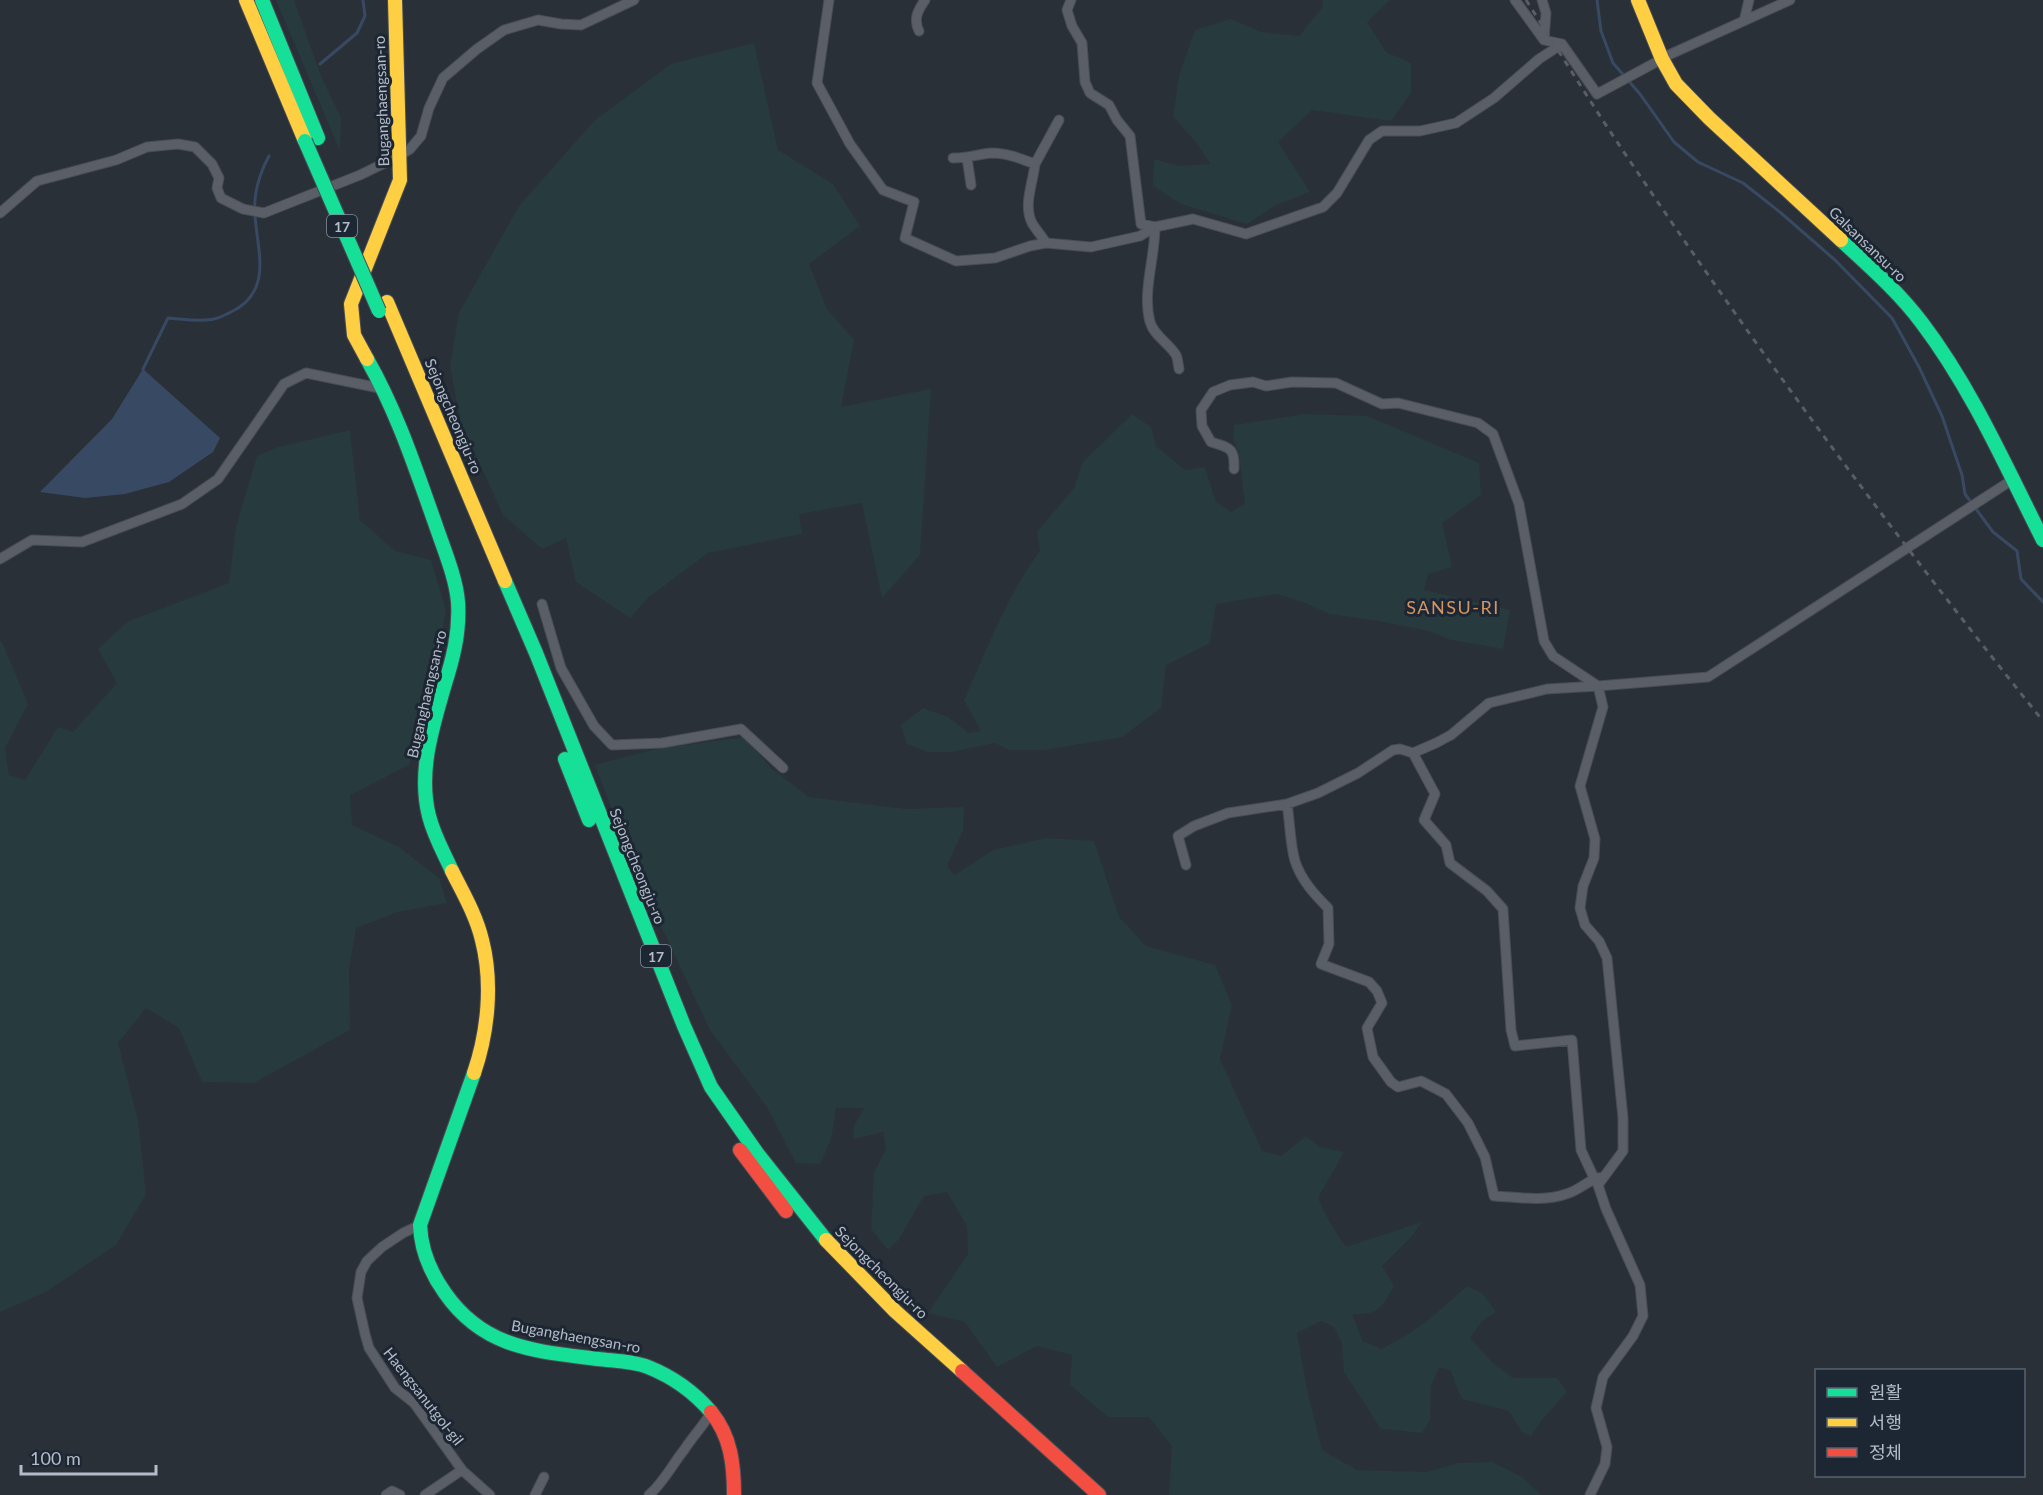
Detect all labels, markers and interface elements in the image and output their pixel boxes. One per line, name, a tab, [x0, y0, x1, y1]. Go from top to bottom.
street label: Buganghaengsan-ro	[370, 35, 392, 167]
street label: Galsansansu-ro	[1826, 203, 1910, 285]
road number: 17	[327, 215, 357, 237]
street label: Sejongcheongju-ro	[422, 356, 486, 476]
district label: SANSU-RI	[1406, 596, 1500, 618]
street label: Buganghaengsan-ro	[403, 628, 449, 760]
street label: Sejongcheongju-ro	[607, 805, 669, 927]
road number: 17	[641, 945, 671, 967]
street label: Sejongcheongju-ro	[832, 1222, 932, 1322]
street label: Buganghaengsan-ro	[510, 1316, 642, 1356]
street label: Haengsanutgol-gil	[380, 1344, 468, 1448]
legend	[1815, 1369, 2025, 1477]
text: 원활	[1869, 1381, 1902, 1403]
text: 서행	[1869, 1411, 1902, 1433]
scale bar	[21, 1438, 156, 1476]
text: 정체	[1869, 1441, 1902, 1463]
text: 100 m	[30, 1447, 81, 1469]

